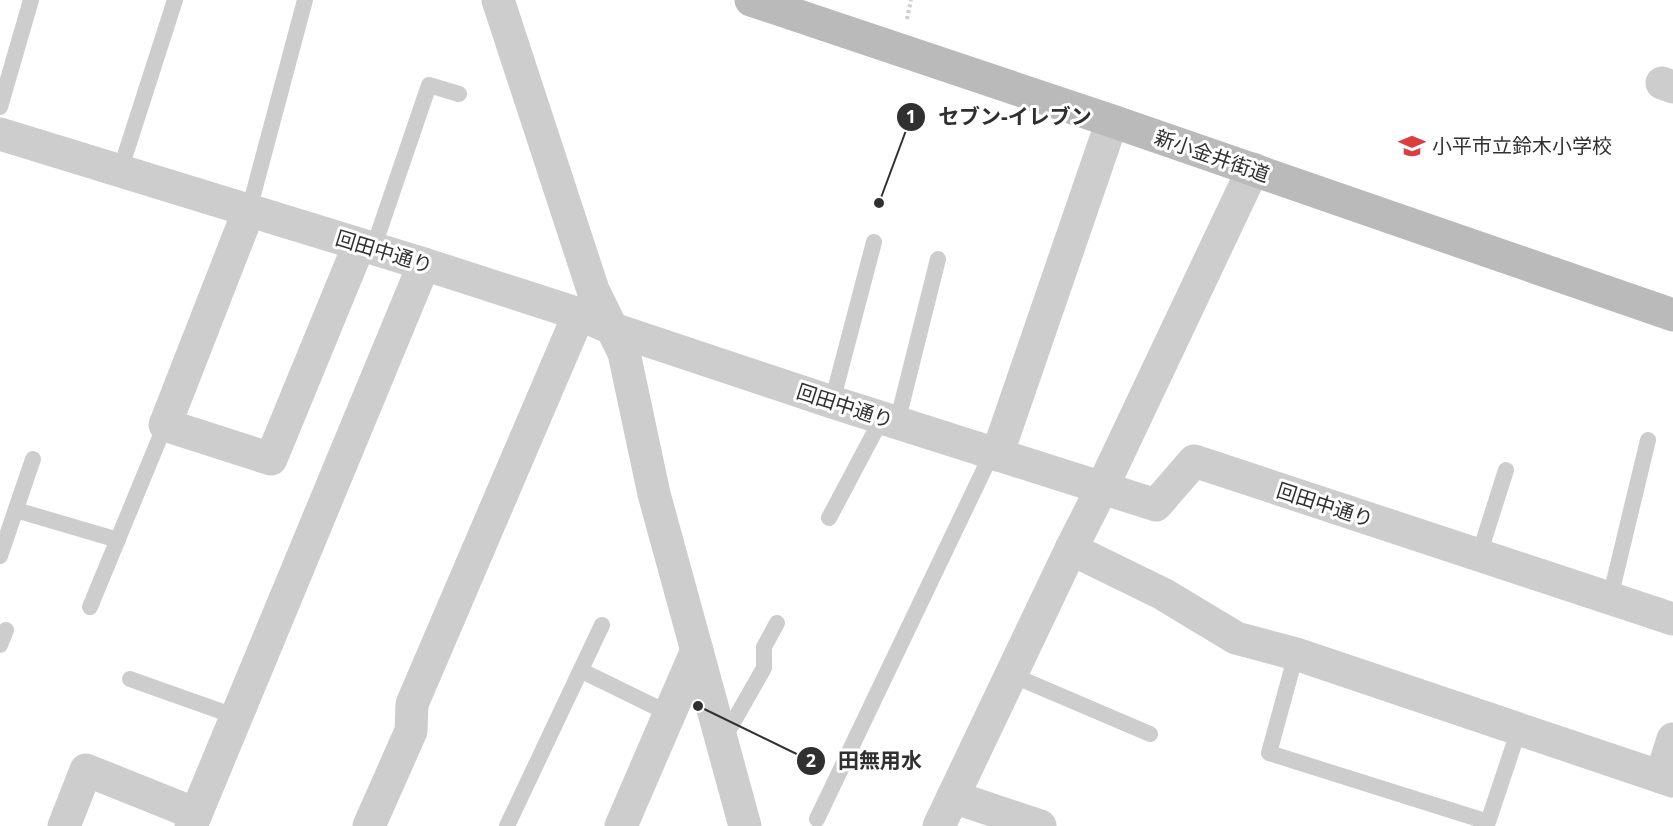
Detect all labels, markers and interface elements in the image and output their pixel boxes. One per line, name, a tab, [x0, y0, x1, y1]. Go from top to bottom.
callout: セブン-イレブン	[896, 98, 1104, 137]
text: セブン-イレブン	[938, 102, 1092, 130]
text: 1	[906, 104, 916, 128]
street label: 新小金井街道	[1151, 123, 1273, 188]
school or university icon: 小平市立鈴木小学校	[1397, 131, 1427, 161]
place label: 小平市立鈴木小学校	[1432, 132, 1612, 159]
street label: 回田中通り	[332, 224, 436, 279]
street label: 回田中通り	[793, 377, 897, 434]
street label: 回田中通り	[1273, 476, 1377, 533]
callout: 田無用水	[796, 741, 934, 780]
text: 田無用水	[838, 746, 922, 774]
text: 2	[806, 748, 816, 772]

